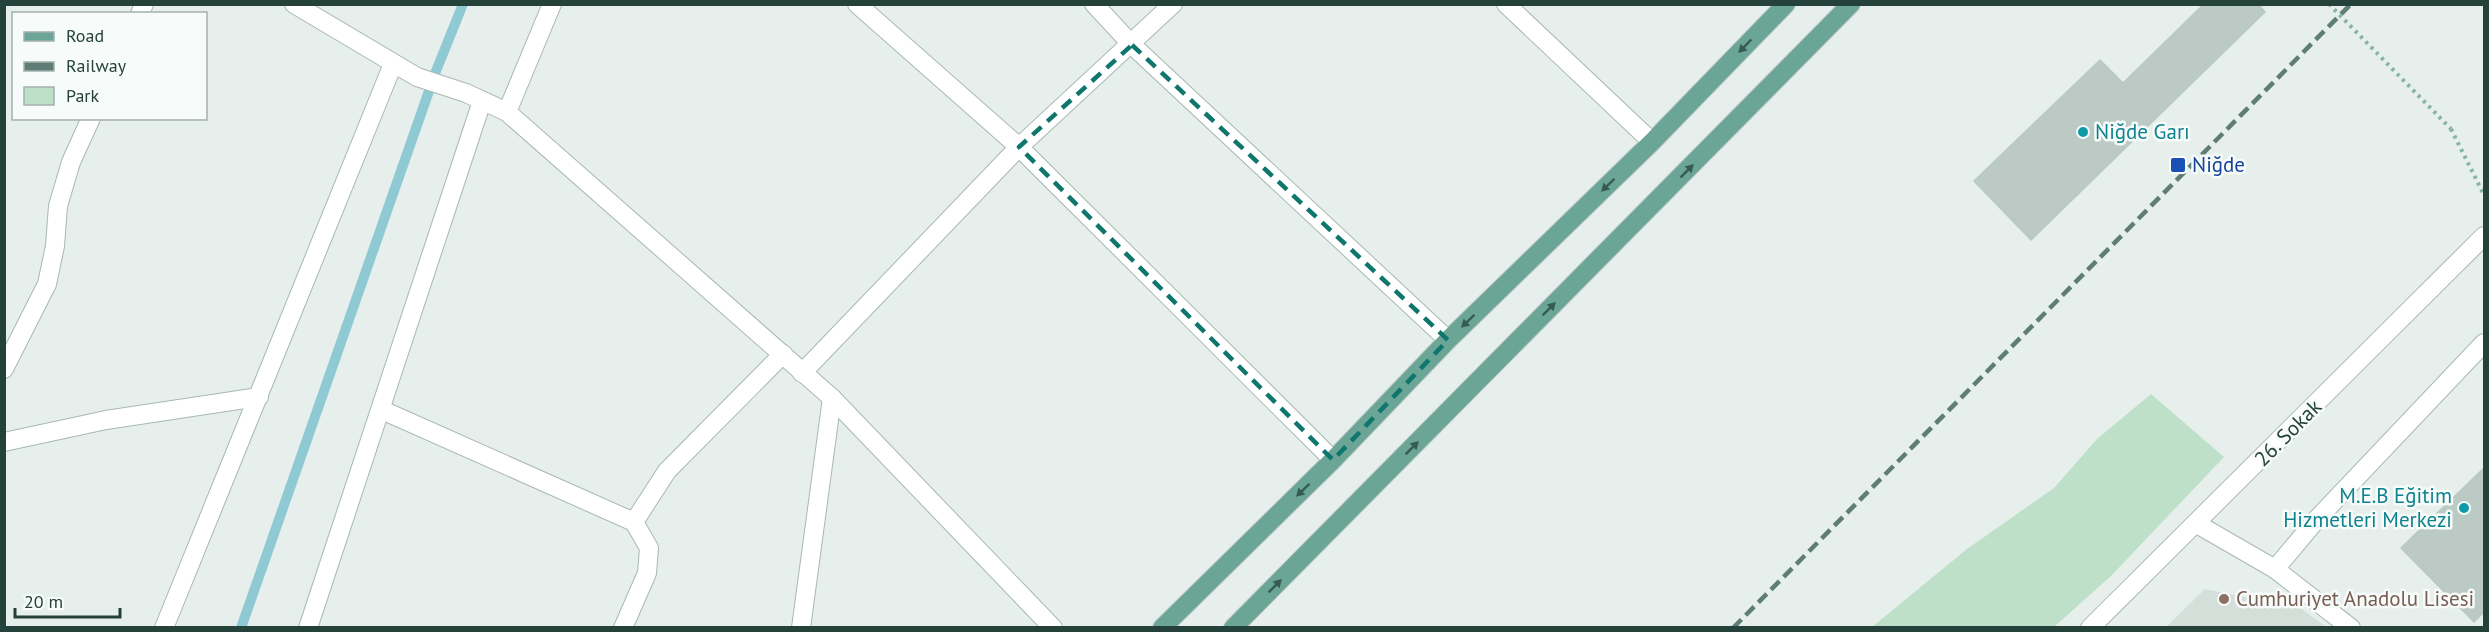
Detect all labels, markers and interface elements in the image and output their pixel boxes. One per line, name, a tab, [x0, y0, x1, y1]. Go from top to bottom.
legend	[12, 12, 207, 120]
text: Road	[66, 24, 104, 47]
one-way arrow	[1739, 39, 1753, 53]
text: Railway	[66, 54, 127, 77]
text: Park	[66, 84, 99, 107]
place label: Niğde Garı	[2095, 118, 2190, 145]
marker: Niğde Garı	[2076, 125, 2090, 139]
place label: Niğde	[2192, 151, 2245, 178]
marker: Niğde	[2169, 156, 2187, 174]
one-way arrow	[1679, 164, 1693, 178]
one-way arrow	[1602, 177, 1616, 191]
one-way arrow	[1542, 303, 1556, 317]
one-way arrow	[1461, 313, 1475, 327]
street label: 26. Sokak	[2248, 393, 2327, 472]
one-way arrow	[1405, 440, 1419, 455]
place label: M.E.B Eğitim Hizmetleri Merkezi	[2283, 482, 2452, 533]
one-way arrow	[1296, 483, 1310, 497]
marker: M.E.B Eğitim Hizmetleri Merkezi	[2457, 501, 2471, 515]
one-way arrow	[1267, 579, 1282, 593]
scale bar	[15, 581, 120, 619]
place label: Cumhuriyet Anadolu Lisesi	[2236, 585, 2474, 612]
text: 20 m	[24, 590, 63, 613]
marker: Cumhuriyet Anadolu Lisesi	[2217, 592, 2231, 606]

